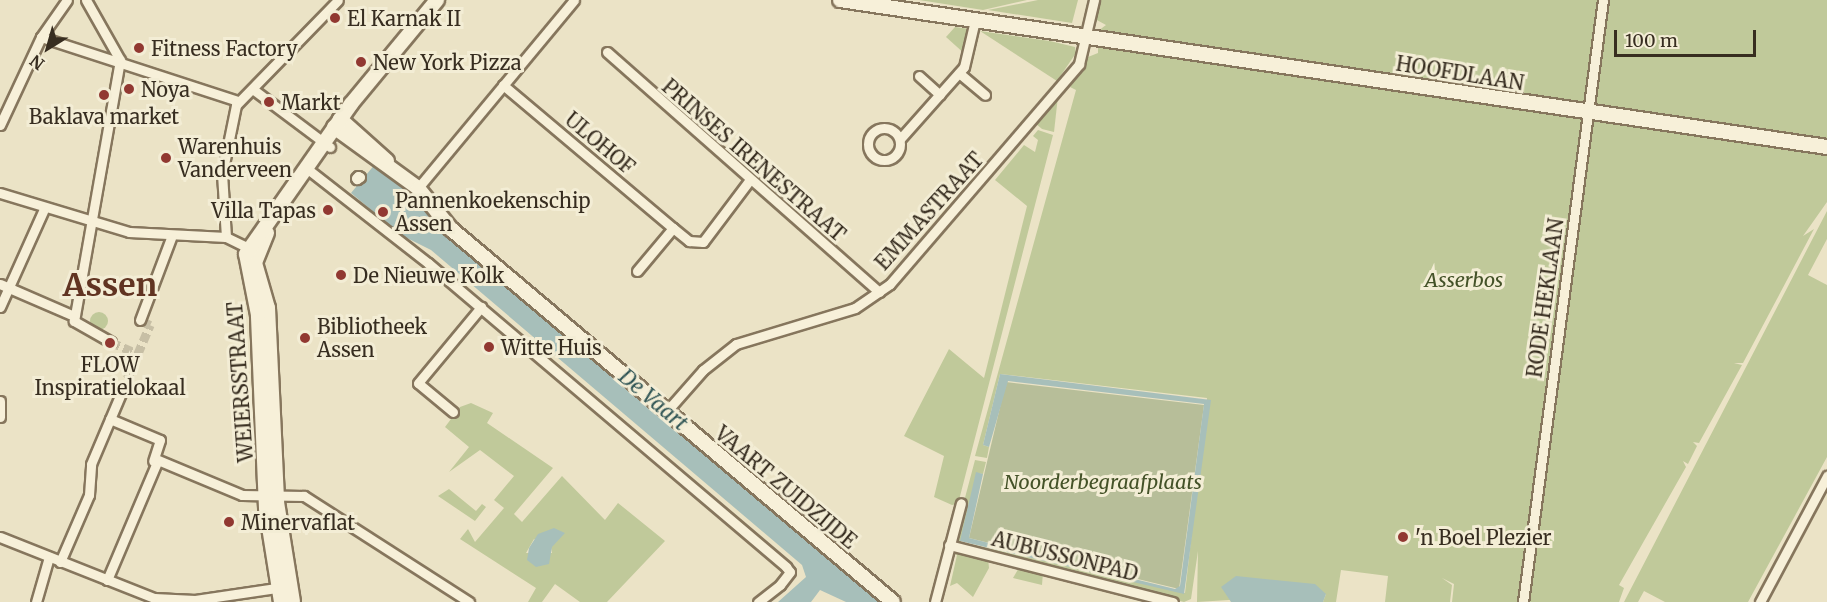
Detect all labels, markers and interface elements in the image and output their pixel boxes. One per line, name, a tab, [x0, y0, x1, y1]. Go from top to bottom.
place label: El Karnak II	[347, 6, 461, 30]
marker: El Karnak II	[328, 11, 342, 25]
north arrow	[18, 18, 78, 78]
scale bar	[1617, 18, 1760, 56]
text: 100 m	[1625, 29, 1678, 52]
place label: Fitness Factory	[151, 36, 298, 60]
marker: Fitness Factory	[132, 41, 146, 55]
place label: New York Pizza	[373, 50, 522, 74]
text: N	[26, 51, 48, 74]
street label: HOOFDLAAN	[1394, 51, 1526, 95]
marker: New York Pizza	[354, 55, 368, 69]
street label: PRINSES IRENESTRAAT	[658, 74, 850, 246]
place label: Noya	[141, 77, 190, 101]
marker: Noya	[122, 82, 136, 96]
marker: Baklava market	[97, 88, 111, 102]
place label: Markt	[281, 90, 341, 114]
marker: Markt	[262, 95, 276, 109]
place label: Baklava market	[29, 104, 179, 128]
street label: ULOHOF	[560, 107, 640, 179]
place label: Warenhuis Vanderveen	[178, 134, 292, 181]
street label: EMMASTRAAT	[870, 147, 988, 275]
marker: Warenhuis Vanderveen	[159, 151, 173, 165]
place label: Pannenkoekenschip Assen	[395, 189, 590, 236]
place label: Villa Tapas	[211, 198, 316, 222]
marker: Villa Tapas	[321, 203, 335, 217]
marker: Pannenkoekenschip Assen	[376, 205, 390, 219]
street label: RODE HEKLAAN	[1522, 217, 1568, 379]
place label: De Nieuwe Kolk	[353, 263, 505, 287]
district label: Assen	[63, 266, 157, 304]
park label: Asserbos	[1425, 267, 1503, 291]
marker: De Nieuwe Kolk	[334, 268, 348, 282]
street label: WEIERSSTRAAT	[222, 301, 258, 463]
place label: Bibliotheek Assen	[317, 314, 427, 361]
marker: Bibliotheek Assen	[298, 331, 312, 345]
place label: Witte Huis	[501, 335, 602, 359]
marker: FLOW Inspiratielokaal	[103, 336, 117, 350]
marker: Witte Huis	[482, 340, 496, 354]
place label: FLOW Inspiratielokaal	[34, 352, 186, 399]
water label: De Vaart	[614, 364, 692, 436]
street label: VAART ZUIDZIJDE	[710, 421, 862, 553]
park label: Noorderbegraafplaats	[1004, 469, 1202, 493]
place label: Minervaflat	[241, 510, 355, 534]
marker: Minervaflat	[222, 515, 236, 529]
place label: 'n Boel Plezier	[1415, 525, 1552, 549]
street label: AUBUSSONPAD	[989, 526, 1141, 586]
marker: 'n Boel Plezier	[1396, 530, 1410, 544]

